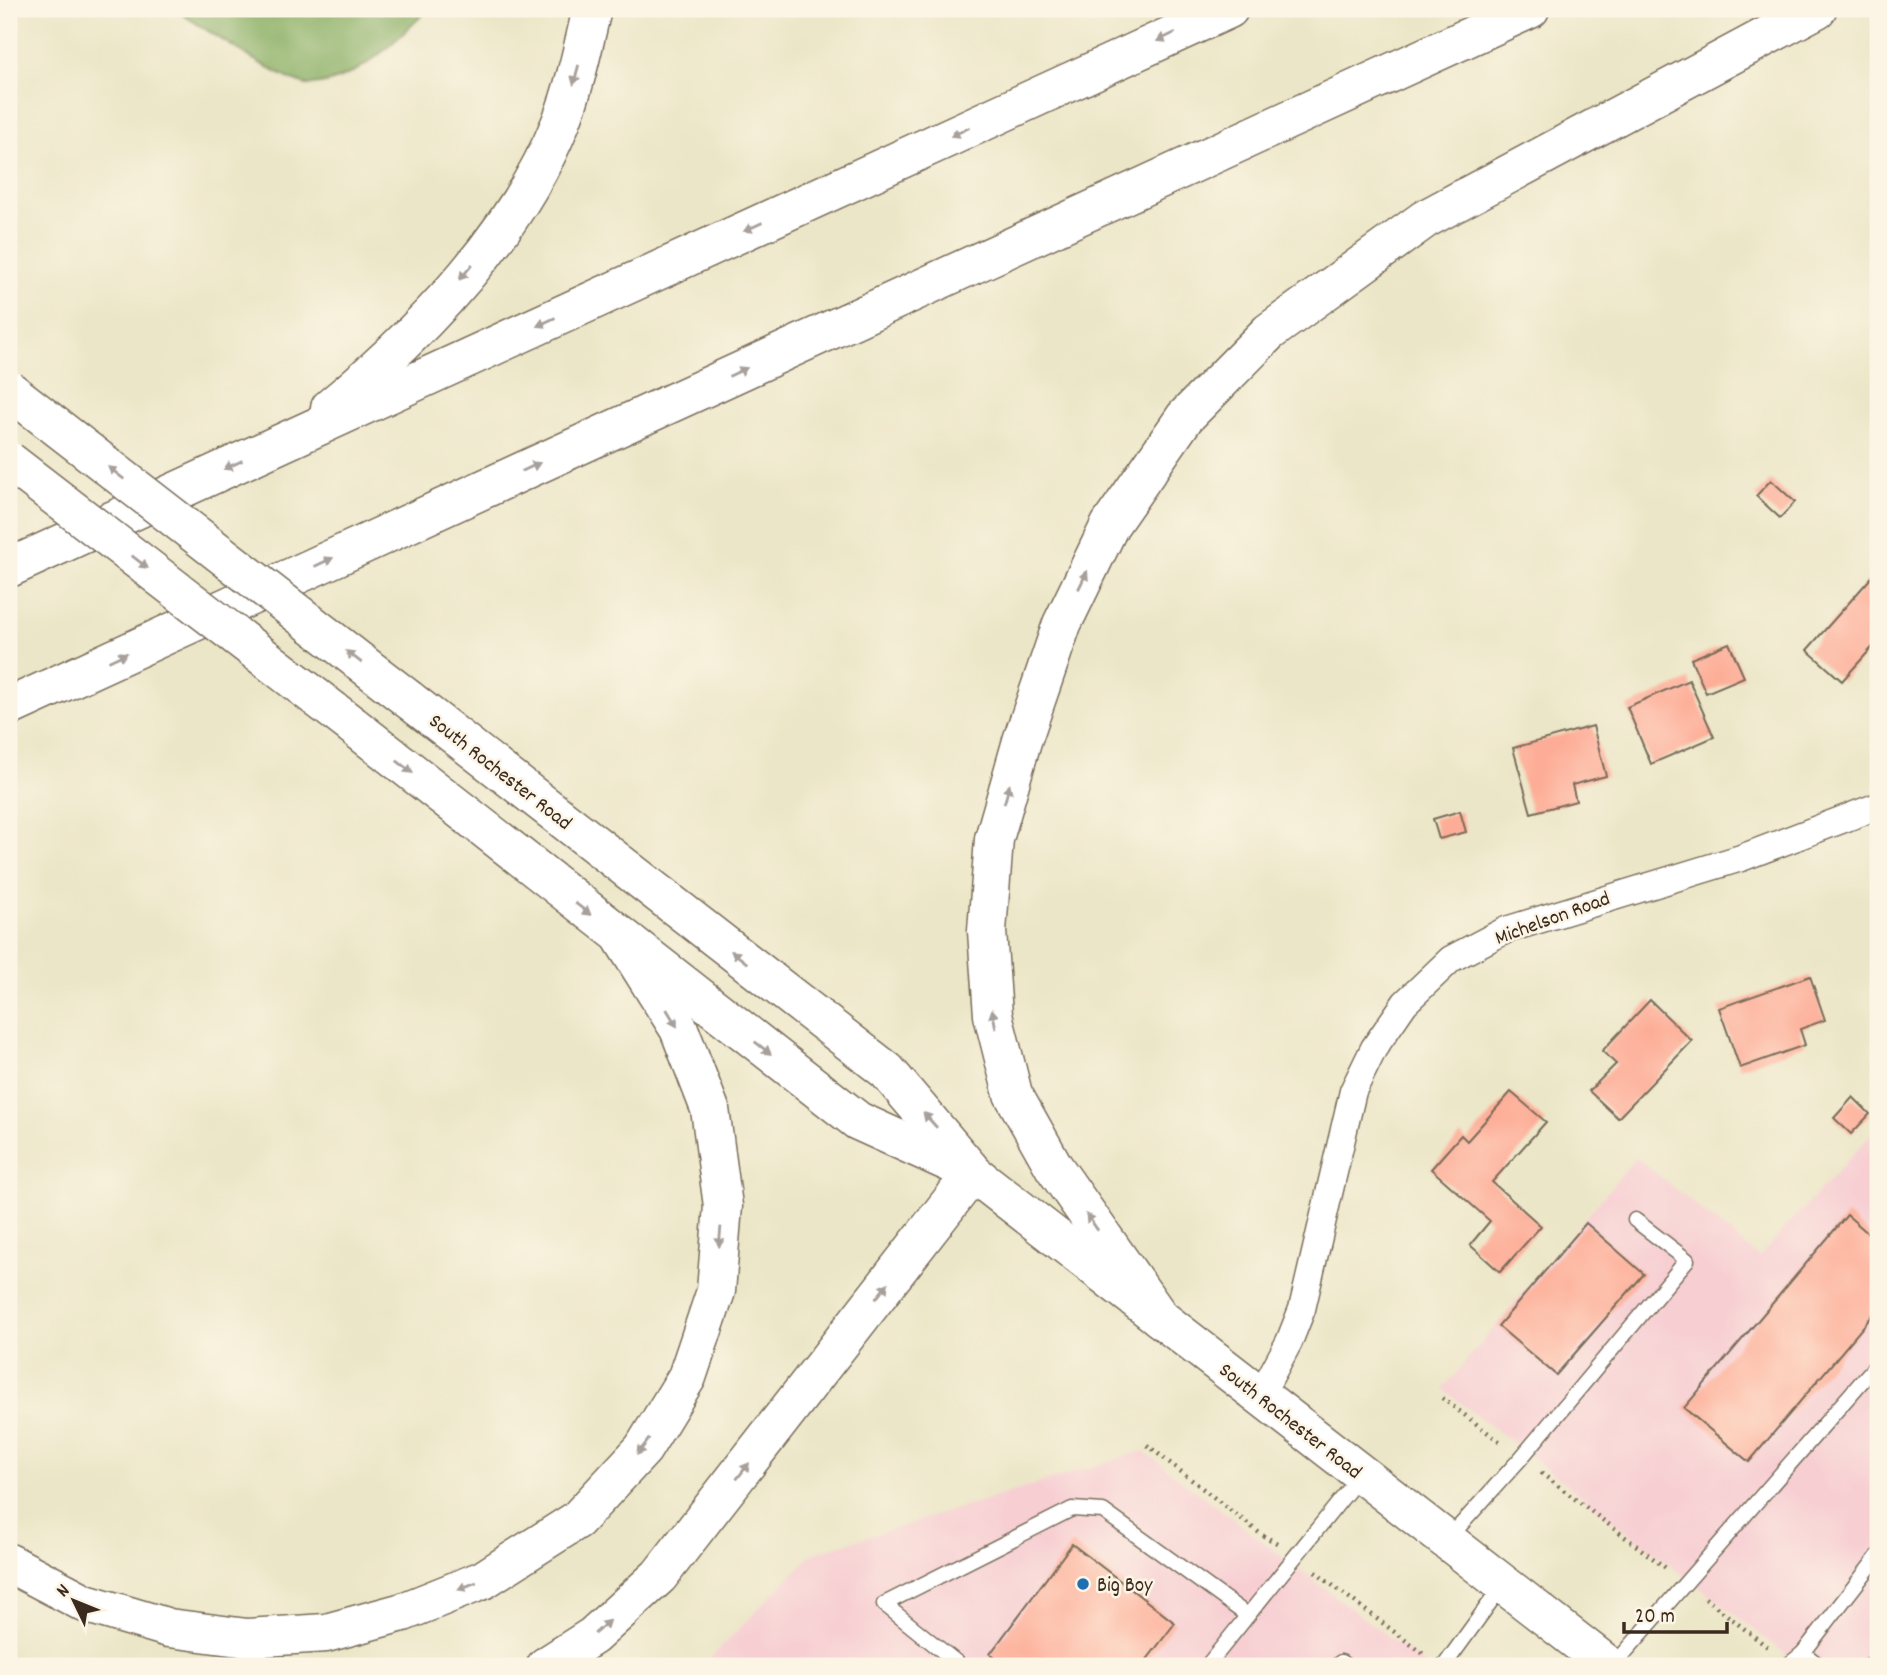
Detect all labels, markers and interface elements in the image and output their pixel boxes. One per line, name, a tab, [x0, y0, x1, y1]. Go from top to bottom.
one-way arrow	[1156, 32, 1177, 43]
one-way arrow	[570, 65, 580, 86]
one-way arrow	[950, 126, 970, 138]
one-way arrow	[743, 221, 763, 233]
one-way arrow	[459, 263, 474, 280]
one-way arrow	[536, 316, 556, 328]
one-way arrow	[728, 366, 748, 378]
one-way arrow	[223, 459, 243, 471]
one-way arrow	[521, 461, 541, 473]
one-way arrow	[107, 467, 125, 481]
one-way arrow	[131, 555, 149, 570]
one-way arrow	[314, 556, 334, 568]
one-way arrow	[1077, 570, 1089, 590]
one-way arrow	[107, 651, 128, 662]
one-way arrow	[345, 651, 363, 665]
street label: South Rochester Road	[421, 708, 577, 839]
one-way arrow	[396, 760, 414, 775]
one-way arrow	[1002, 783, 1013, 805]
street label: Michelson Road	[1491, 885, 1615, 955]
one-way arrow	[574, 901, 592, 916]
one-way arrow	[731, 949, 749, 964]
one-way arrow	[989, 1008, 1000, 1030]
one-way arrow	[666, 1009, 679, 1028]
one-way arrow	[754, 1041, 772, 1055]
one-way arrow	[923, 1112, 939, 1129]
one-way arrow	[1085, 1213, 1099, 1231]
one-way arrow	[714, 1226, 725, 1248]
one-way arrow	[875, 1282, 889, 1300]
street label: South Rochester Road	[1211, 1357, 1367, 1488]
one-way arrow	[636, 1438, 650, 1456]
one-way arrow	[735, 1462, 749, 1480]
north arrow	[38, 1566, 108, 1636]
place label: Big Boy	[1097, 1572, 1153, 1602]
marker: Big Boy	[1075, 1576, 1091, 1592]
text: N	[51, 1579, 77, 1604]
one-way arrow	[456, 1581, 477, 1592]
scale bar	[1624, 1591, 1728, 1635]
text: 20 m	[1635, 1603, 1675, 1633]
one-way arrow	[593, 1620, 610, 1636]

